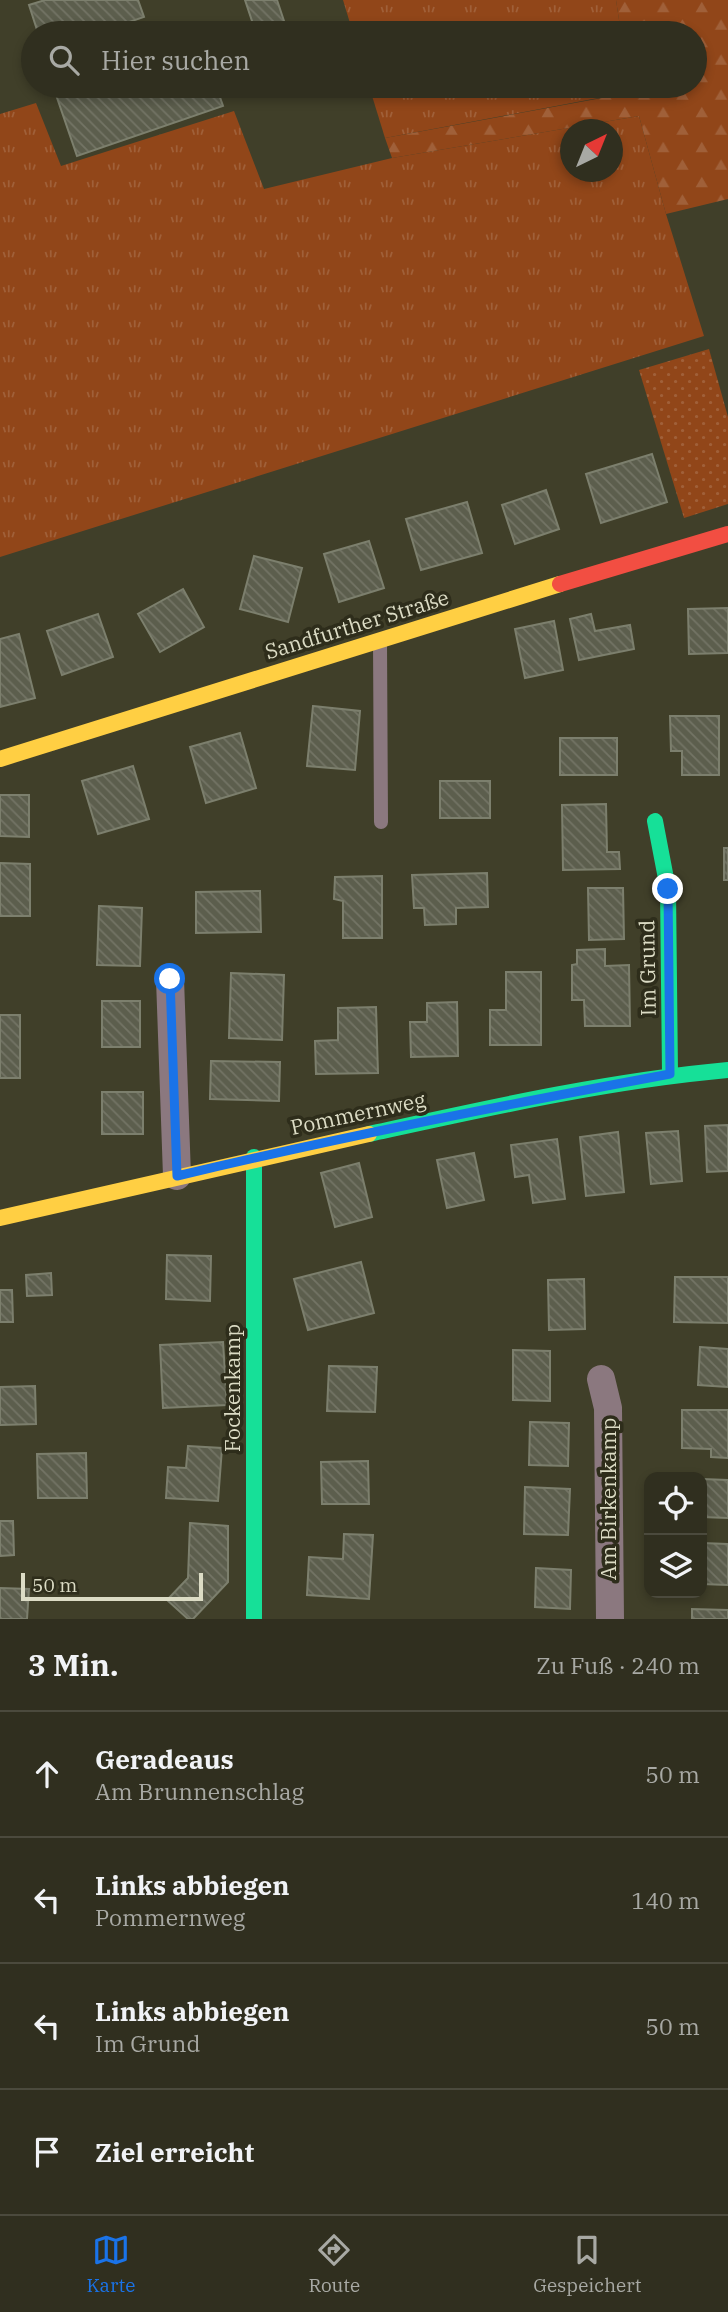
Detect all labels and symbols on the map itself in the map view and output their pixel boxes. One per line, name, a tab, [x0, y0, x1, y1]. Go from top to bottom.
north arrow	[560, 119, 623, 182]
street label: Sandfurther Straße	[261, 583, 452, 665]
route end	[652, 873, 683, 904]
street label: Im Grund	[632, 919, 662, 1016]
route start	[154, 963, 185, 994]
street label: Pommernweg	[288, 1085, 428, 1141]
street label: Fockenkamp	[218, 1324, 246, 1452]
street label: Am Birkenkamp	[594, 1418, 622, 1580]
scale bar	[21, 1570, 203, 1602]

